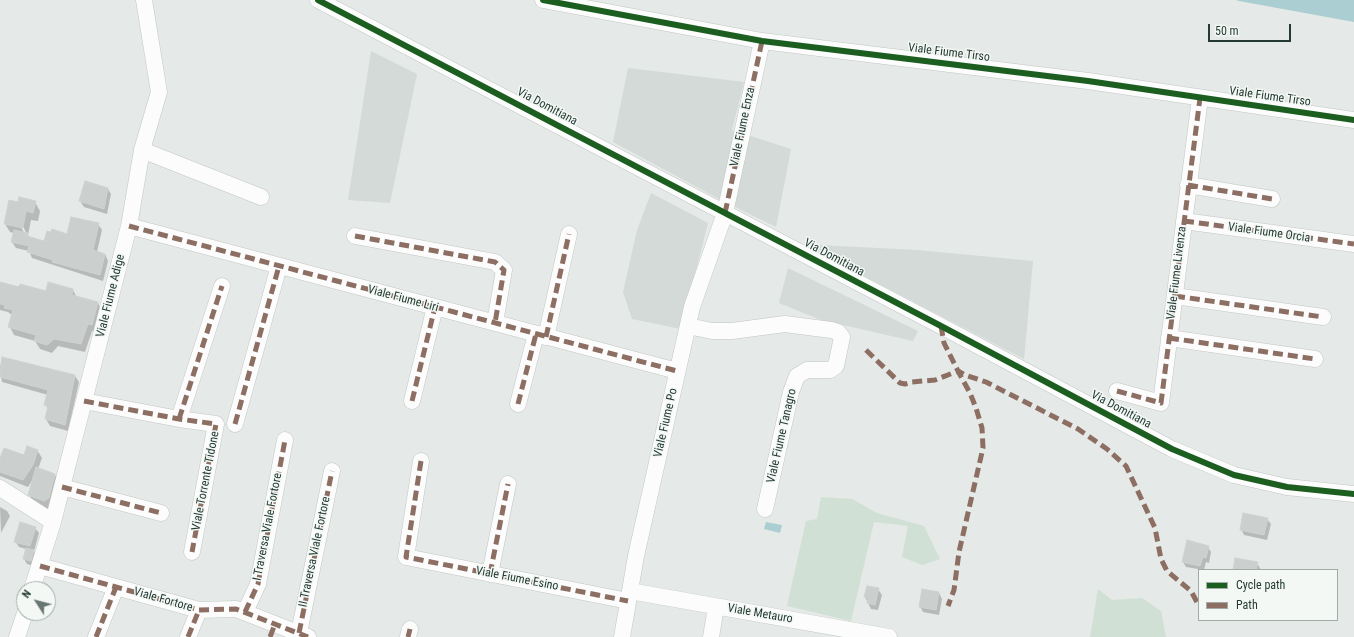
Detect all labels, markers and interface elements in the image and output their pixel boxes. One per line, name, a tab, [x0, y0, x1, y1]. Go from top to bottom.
scale bar	[1210, 16, 1293, 42]
text: 50 m	[1215, 24, 1239, 38]
street label: Viale Fiume Tirso	[907, 41, 991, 65]
street label: Viale Fiume Tirso	[1228, 84, 1312, 110]
street label: Via Domitiana	[514, 85, 580, 129]
street label: Viale Fiume Enza	[728, 86, 758, 168]
street label: Viale Fiume Orcia	[1227, 220, 1311, 246]
street label: Viale Fiume Livenza	[1164, 225, 1190, 321]
street label: Via Domitiana	[801, 236, 867, 280]
street label: Viale Fiume Adige	[94, 253, 128, 339]
street label: Viale Fiume Liri	[366, 283, 440, 315]
street label: Viale Fiume Po	[651, 387, 681, 459]
street label: Viale Fiume Tanagro	[764, 387, 800, 485]
street label: Via Domitiana	[1088, 388, 1154, 432]
street label: Viale Torrente Tidone	[189, 430, 223, 532]
street label: I Traversa Viale Fortore	[250, 472, 286, 582]
street label: II Traversa Viale Fortore	[296, 495, 334, 609]
street label: Viale Fiume Esino	[474, 564, 560, 594]
legend	[1198, 569, 1338, 621]
text: Cycle path	[1236, 578, 1285, 592]
north arrow	[16, 581, 56, 621]
street label: Viale Fortore	[132, 585, 194, 615]
text: N	[19, 588, 34, 601]
text: Path	[1236, 598, 1258, 612]
street label: Viale Metauro	[726, 601, 794, 627]

